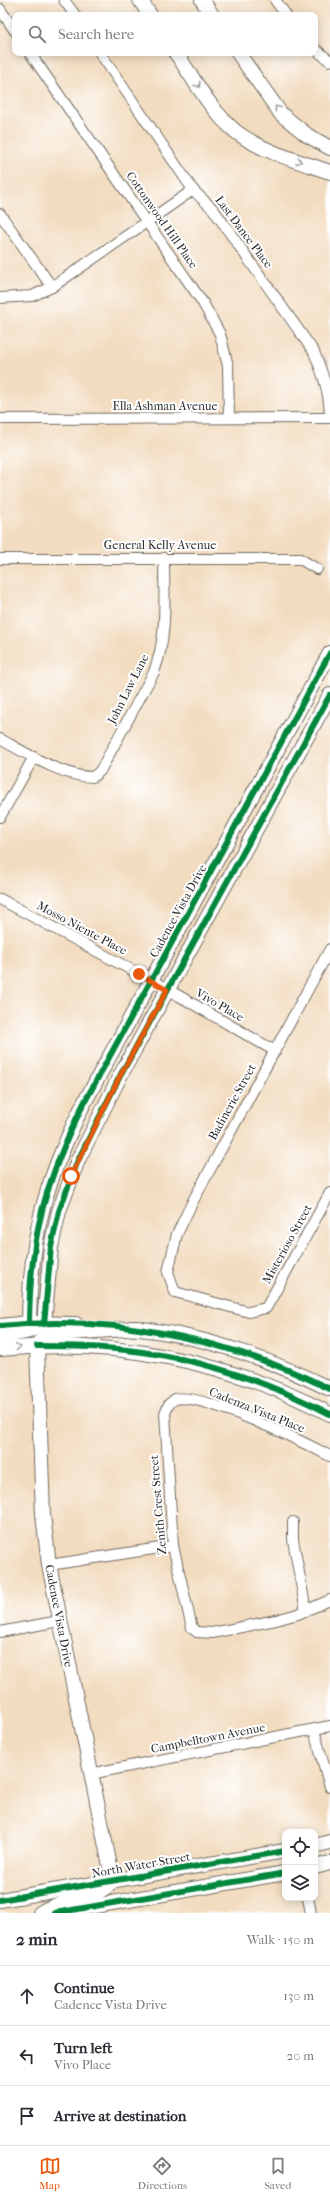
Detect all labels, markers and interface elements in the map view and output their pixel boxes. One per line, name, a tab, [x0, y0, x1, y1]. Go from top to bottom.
search box	[12, 12, 318, 56]
icon: search	[26, 23, 48, 45]
text: Search here	[58, 25, 134, 43]
one-way arrow	[193, 81, 201, 88]
one-way arrow	[275, 105, 282, 112]
one-way arrow	[295, 156, 302, 165]
street label: Cottonwood Hill Place	[123, 169, 201, 271]
street label: Last Dance Place	[212, 193, 276, 271]
street label: Ella Ashman Avenue	[113, 399, 217, 413]
street label: General Kelly Avenue	[104, 538, 216, 552]
street label: John Law Lane	[104, 652, 152, 727]
street label: Cadence Vista Drive	[147, 862, 209, 960]
street label: Mosso Niente Place	[35, 898, 129, 958]
route end	[130, 965, 148, 983]
street label: Vivo Place	[193, 985, 246, 1024]
street label: Badinerie Street	[205, 1061, 259, 1143]
route start	[62, 1167, 80, 1185]
street label: Misterioso Street	[259, 1201, 315, 1286]
one-way arrow	[15, 1343, 21, 1352]
street label: Cadenza Vista Place	[207, 1384, 307, 1436]
street label: Zenith Crest Street	[147, 1454, 169, 1555]
street label: Cadence Vista Drive	[42, 1563, 76, 1669]
street label: Campbelltown Avenue	[150, 1720, 266, 1756]
map controls	[282, 1829, 318, 1901]
button: locate	[282, 1829, 318, 1865]
street label: North Water Street	[91, 1849, 192, 1881]
button: layers	[282, 1865, 318, 1901]
text: 2 min	[16, 1929, 57, 1949]
text: Walk · 150 m	[247, 1932, 314, 1947]
text: Continue	[54, 1979, 114, 1997]
icon: ahead	[16, 1985, 38, 2007]
text: 130 m	[283, 1988, 314, 2003]
text: Cadence Vista Drive	[54, 1997, 167, 2012]
text: Turn left	[54, 2039, 112, 2057]
icon: left	[16, 2045, 38, 2067]
text: 20 m	[287, 2048, 314, 2063]
text: Vivo Place	[54, 2057, 111, 2072]
icon: arrive	[16, 2105, 38, 2127]
text: Arrive at destination	[54, 2107, 186, 2125]
tab: Map	[39, 2155, 61, 2192]
tab: Directions	[138, 2155, 187, 2192]
tab: Saved	[264, 2155, 291, 2192]

